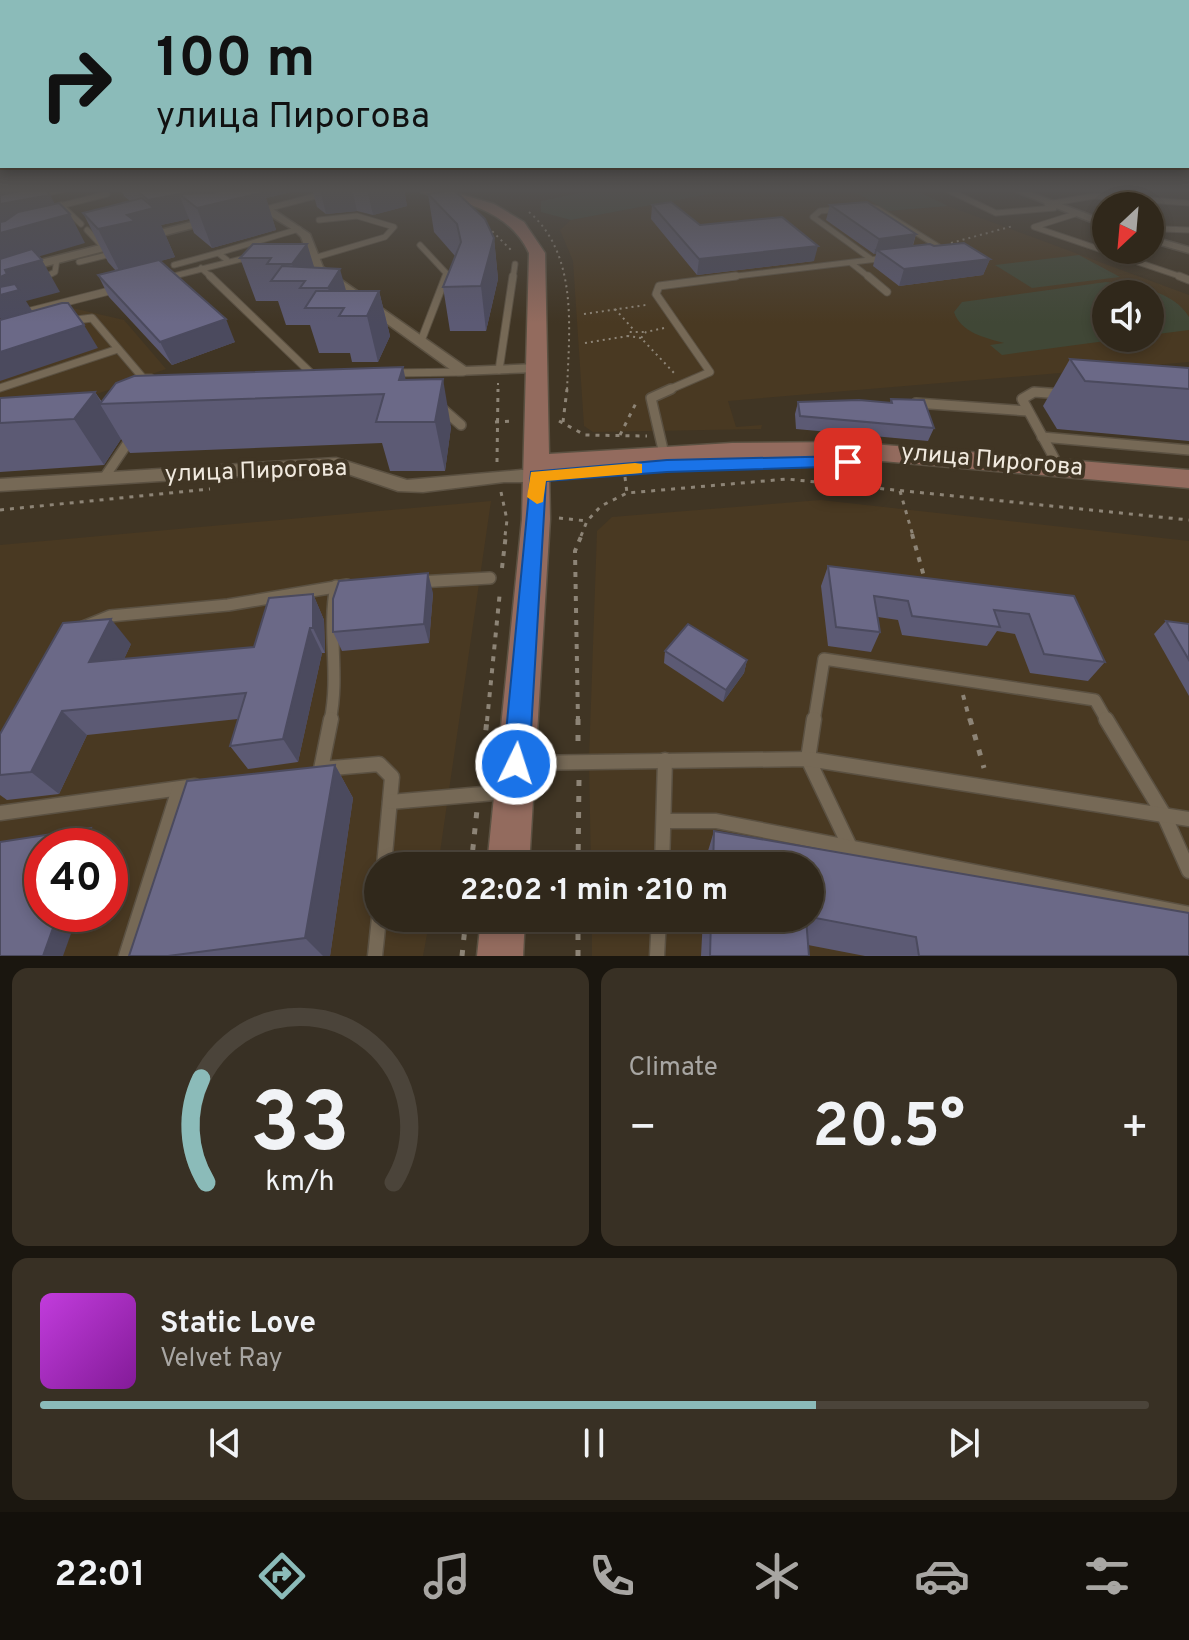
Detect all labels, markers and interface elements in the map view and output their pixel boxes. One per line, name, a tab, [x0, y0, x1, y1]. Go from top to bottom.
text: 100 m	[156, 26, 315, 96]
icon: right	[24, 32, 128, 136]
text: улица Пирогова	[156, 95, 430, 141]
north arrow	[1092, 192, 1164, 264]
map controls	[1092, 192, 1164, 352]
button: sound	[1092, 280, 1164, 352]
pin	[814, 428, 882, 496]
street label: улица Пирогова	[900, 438, 1084, 484]
icon: arrive	[826, 440, 870, 484]
street label: улица Пирогова	[164, 454, 348, 490]
position arrow	[474, 722, 558, 806]
speed limit sign: 40	[24, 828, 128, 932]
text: 22:02 · 1 min · 210 m	[460, 873, 728, 910]
text: Climate	[629, 1052, 718, 1085]
text: 33	[250, 1076, 350, 1181]
text: 20.5°	[813, 1092, 965, 1168]
text: −	[629, 1102, 657, 1158]
text: +	[1121, 1102, 1149, 1158]
text: km/h	[266, 1165, 335, 1201]
text: Static Love	[160, 1306, 316, 1343]
text: Velvet Ray	[160, 1343, 283, 1376]
icon: previous	[203, 1421, 247, 1465]
icon: pause	[572, 1421, 616, 1465]
icon: next	[942, 1421, 986, 1465]
icon: directions	[254, 1548, 310, 1604]
icon: music	[419, 1548, 475, 1604]
icon: phone	[584, 1548, 640, 1604]
icon: climate	[749, 1548, 805, 1604]
icon: car	[914, 1548, 970, 1604]
icon: filters	[1079, 1548, 1135, 1604]
text: 22:01	[54, 1553, 145, 1599]

